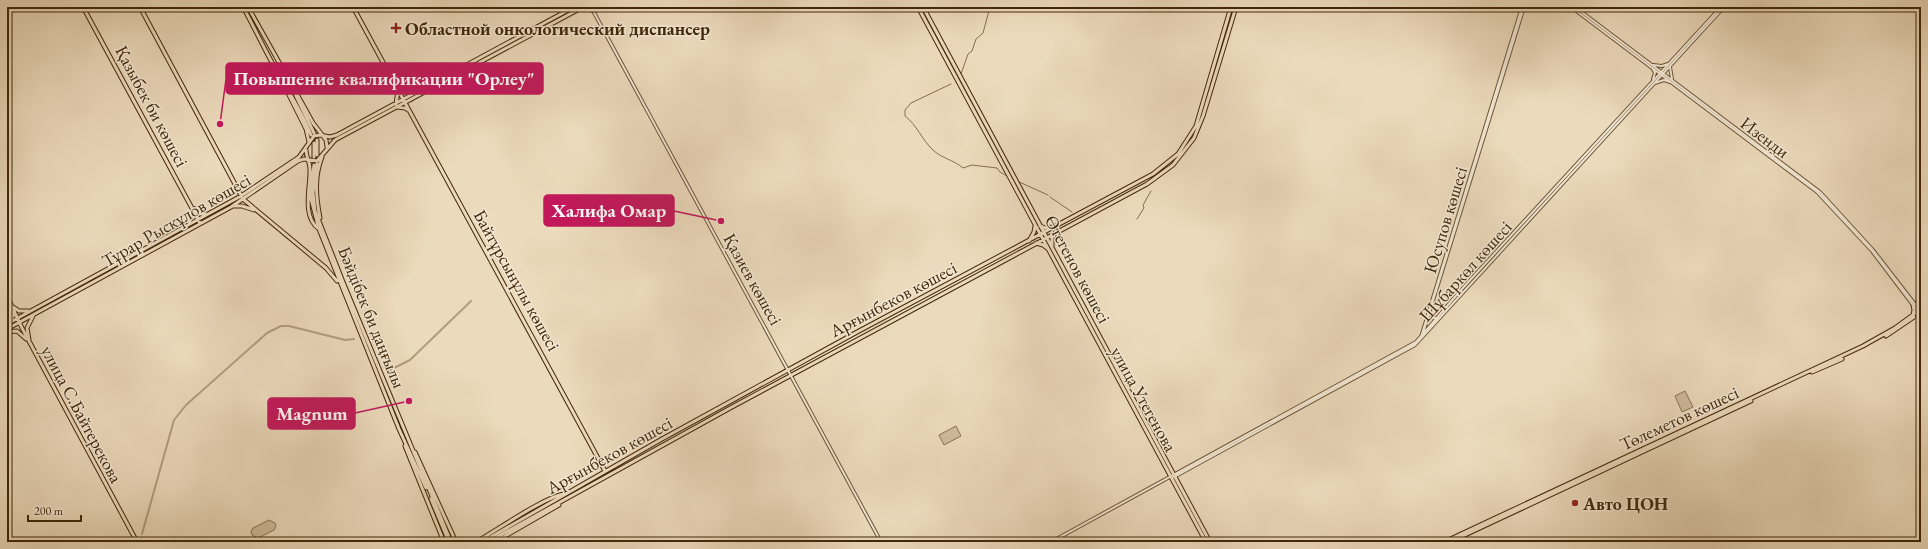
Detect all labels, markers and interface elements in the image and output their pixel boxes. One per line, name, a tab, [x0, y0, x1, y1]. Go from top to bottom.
place label: Областной онкологический диспансер	[405, 17, 710, 40]
marker: Областной онкологический диспансер	[390, 22, 402, 34]
street label: Қазыбек би көшесі	[110, 41, 194, 171]
callout: Повышение квалификации "Орлеу"	[226, 63, 543, 94]
text: Повышение квалификации "Орлеу"	[233, 66, 535, 91]
street label: Изенди	[1736, 111, 1794, 163]
street label: Юсупов көшесі	[1418, 163, 1472, 276]
street label: Тұрар Рыскұлов көшесі	[97, 168, 255, 272]
callout: Халифа Омар	[544, 195, 674, 226]
text: Халифа Омар	[551, 198, 667, 223]
street label: Байтұрсынұлы көшесі	[469, 205, 566, 355]
street label: Өтегенов көшесі	[1040, 211, 1116, 328]
street label: Шұбаркөл көшесі	[1414, 215, 1517, 326]
street label: Қазиев көшесі	[718, 229, 788, 330]
street label: Бәйдібек би даңғылы	[333, 243, 411, 391]
street label: Арғынбеков көшесі	[825, 256, 961, 343]
street label: улица С.Байтерекова	[36, 341, 128, 487]
street label: улица Утегенова	[1106, 342, 1183, 456]
street label: Төлеметов көшесі	[1616, 380, 1743, 456]
callout: Magnum	[268, 398, 355, 429]
text: Magnum	[276, 401, 348, 426]
street label: Арғынбеков көшесі	[541, 411, 677, 500]
place label: Авто ЦОН	[1582, 492, 1669, 515]
scale bar	[28, 497, 81, 523]
marker: Авто ЦОН	[1570, 498, 1580, 508]
text: 200 m	[34, 503, 64, 519]

